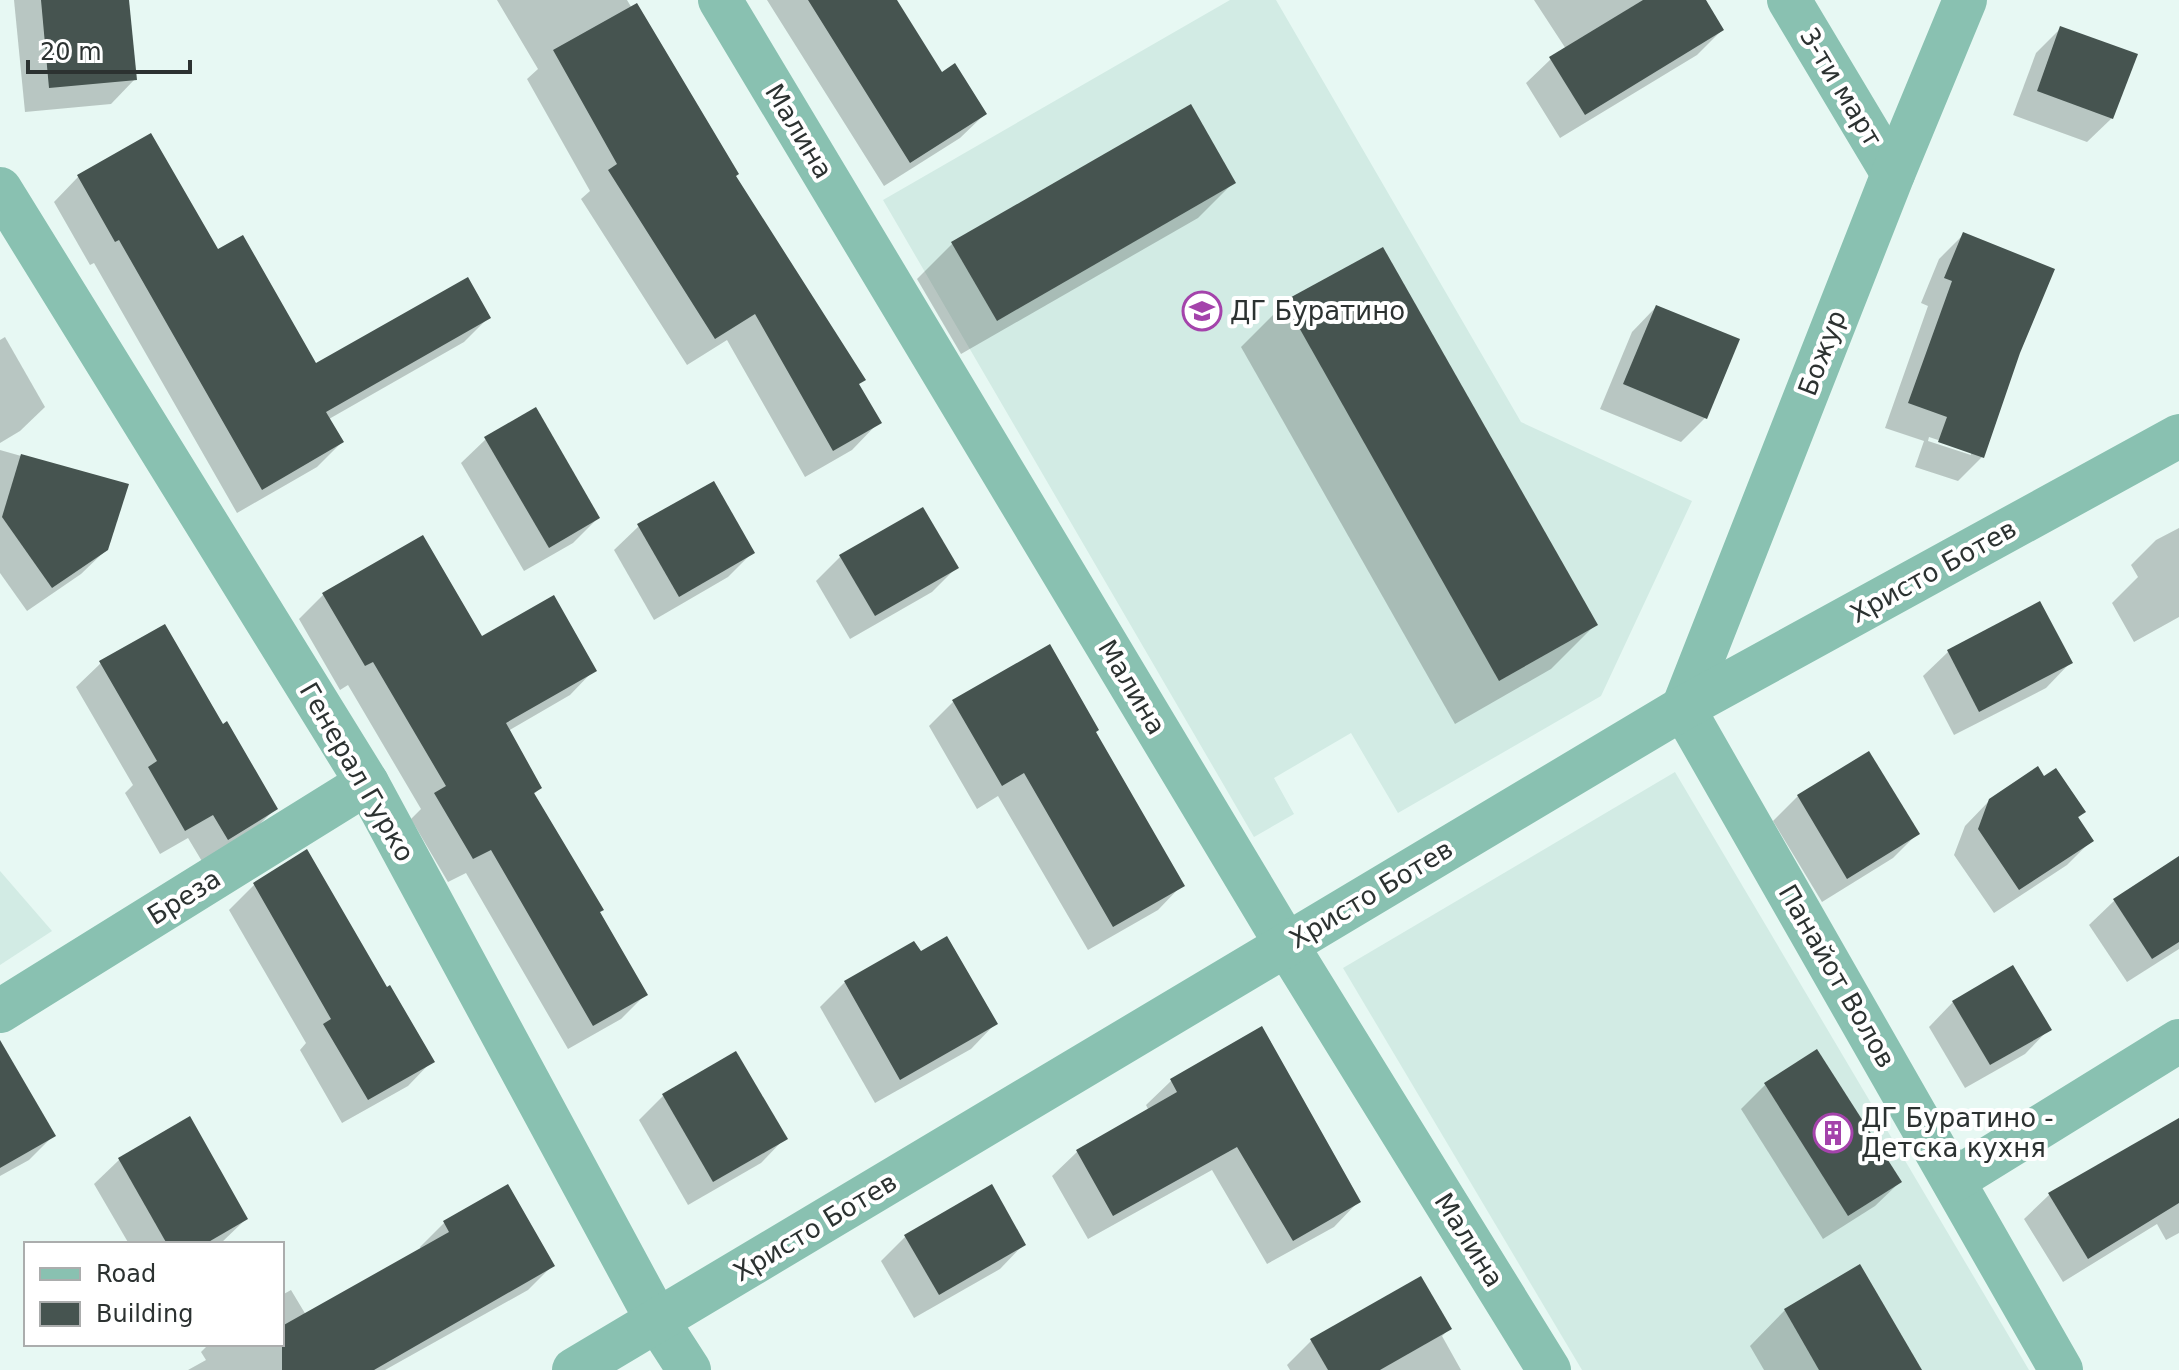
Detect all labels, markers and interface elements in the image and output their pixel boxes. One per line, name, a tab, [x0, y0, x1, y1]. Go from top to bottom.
street label: 3-ти март	[1794, 22, 1888, 152]
scale bar	[28, 24, 190, 74]
text: 20 m	[40, 38, 102, 66]
street label: Малина	[759, 78, 839, 184]
school or university icon: ДГ Буратино	[1181, 290, 1223, 332]
place label: ДГ Буратино	[1230, 296, 1405, 326]
street label: Божур	[1792, 306, 1852, 400]
street label: Христо Ботев	[1845, 513, 2021, 629]
street label: Малина	[1092, 634, 1172, 740]
street label: Генерал Гурко	[294, 677, 420, 867]
street label: Христо Ботев	[1284, 833, 1458, 955]
street label: Бреза	[142, 863, 226, 931]
street label: Панайот Волов	[1772, 879, 1902, 1073]
place label: ДГ Буратино - Детска кухня	[1861, 1103, 2054, 1163]
building icon: ДГ Буратино - Детска кухня	[1812, 1112, 1854, 1154]
street label: Христо Ботев	[728, 1166, 902, 1288]
street label: Малина	[1429, 1188, 1509, 1292]
legend	[24, 1242, 284, 1346]
text: Road	[96, 1260, 156, 1288]
text: Building	[96, 1300, 193, 1328]

